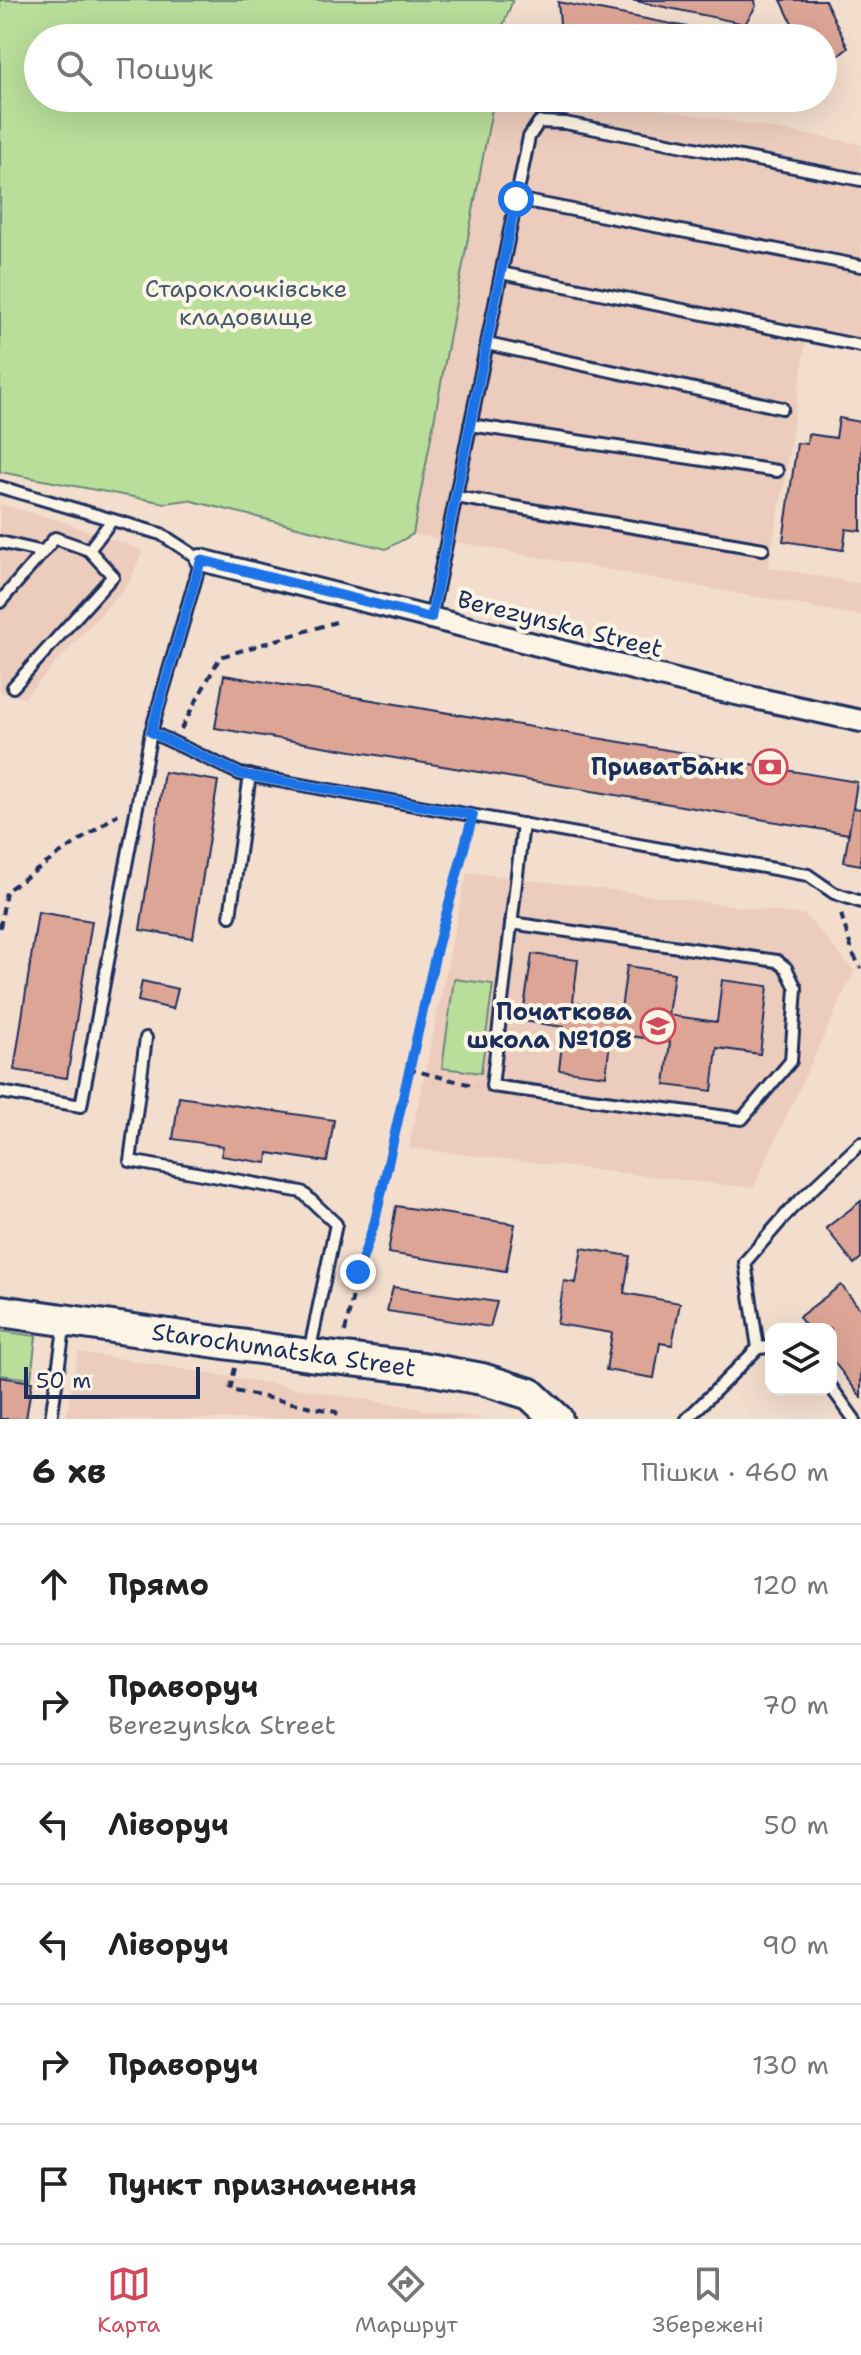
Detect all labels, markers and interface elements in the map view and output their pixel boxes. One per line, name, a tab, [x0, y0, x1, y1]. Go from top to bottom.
search box	[24, 24, 837, 112]
icon: search	[52, 46, 96, 90]
text: Пошук	[116, 48, 213, 89]
route start	[498, 181, 534, 217]
park label: Староклочківське кладовище	[145, 273, 347, 333]
street label: Berezynska Street	[454, 583, 666, 665]
bank icon: ПриватБанк	[751, 748, 789, 786]
place label: ПриватБанк	[591, 751, 744, 783]
place label: Початкова школа №108	[467, 996, 633, 1056]
school or university icon: Початкова школа №108	[639, 1007, 677, 1045]
route end	[340, 1254, 376, 1290]
street label: Starochumatska Street	[150, 1316, 418, 1384]
map controls	[765, 1323, 837, 1395]
button: layers	[765, 1323, 837, 1395]
scale bar	[24, 1363, 200, 1399]
text: 50 m	[36, 1366, 91, 1395]
text: 6 хв	[32, 1448, 106, 1494]
text: Пішки · 460 m	[642, 1454, 829, 1489]
icon: ahead	[32, 1562, 76, 1606]
text: Прямо	[108, 1564, 209, 1605]
text: 120 m	[753, 1567, 829, 1602]
text: Праворуч	[108, 1666, 258, 1707]
icon: right	[32, 1682, 76, 1726]
text: 70 m	[762, 1687, 829, 1722]
text: Berezynska Street	[108, 1707, 336, 1742]
icon: left	[32, 1802, 76, 1846]
text: Ліворуч	[108, 1804, 229, 1845]
text: 50 m	[764, 1807, 829, 1842]
icon: left	[32, 1922, 76, 1966]
text: Ліворуч	[108, 1924, 229, 1965]
text: 90 m	[762, 1927, 829, 1962]
icon: right	[32, 2042, 76, 2086]
text: Праворуч	[108, 2044, 258, 2085]
text: 130 m	[752, 2047, 829, 2082]
icon: arrive	[32, 2162, 76, 2206]
text: Пункт призначення	[108, 2164, 417, 2205]
tab: Карта	[97, 2262, 160, 2339]
tab: Маршрут	[355, 2262, 458, 2339]
tab: Збережені	[652, 2262, 764, 2339]

